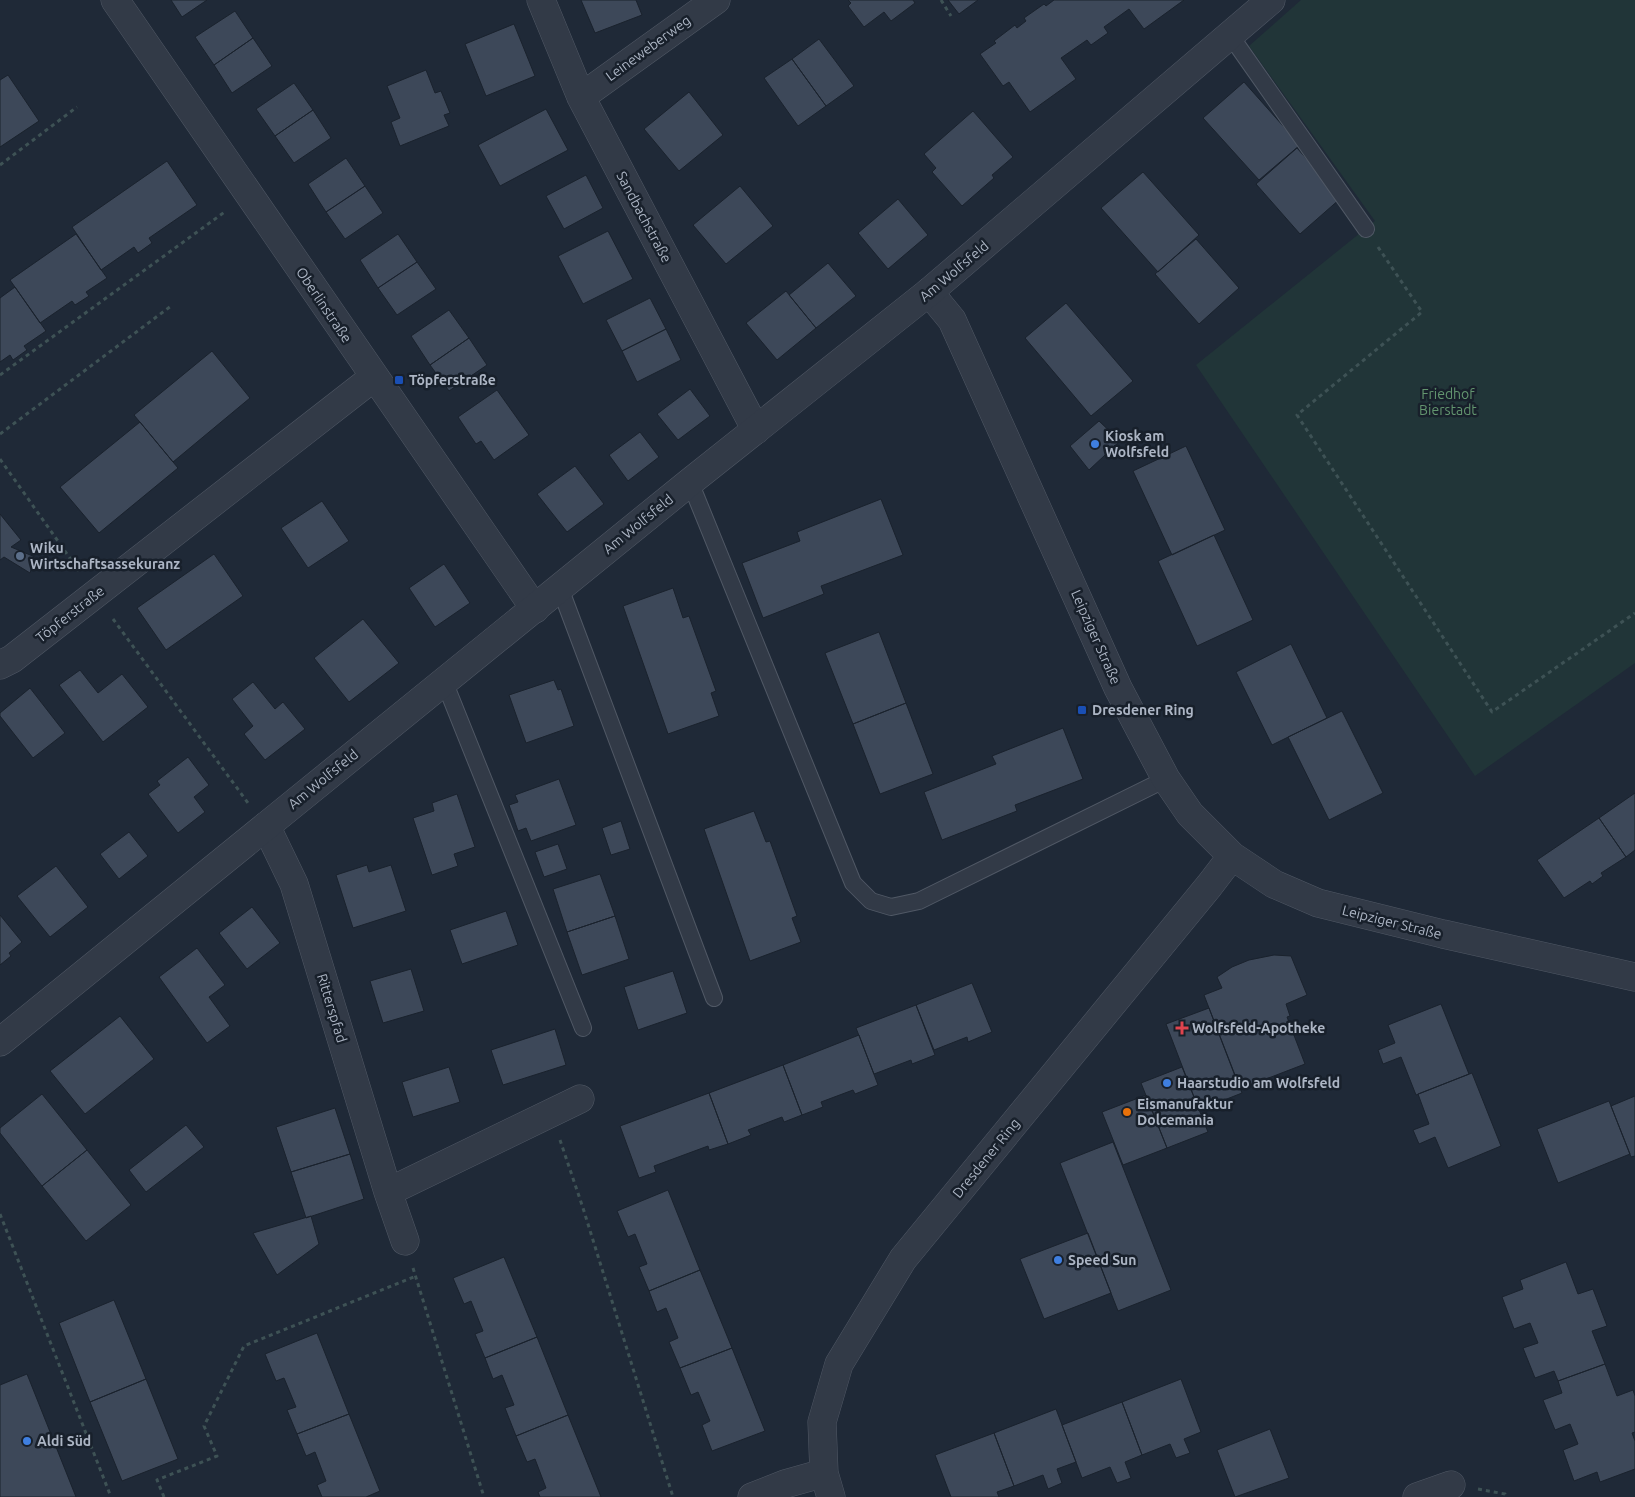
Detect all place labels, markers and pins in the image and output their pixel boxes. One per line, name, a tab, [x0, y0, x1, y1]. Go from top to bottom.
place label: Töpferstraße	[409, 372, 496, 388]
marker: Töpferstraße	[393, 374, 405, 386]
place label: Kiosk am Wolfsfeld	[1105, 428, 1169, 460]
marker: Kiosk am Wolfsfeld	[1089, 438, 1101, 450]
place label: Wiku Wirtschaftsassekuranz	[30, 540, 180, 572]
marker: Wiku Wirtschaftsassekuranz	[14, 550, 26, 562]
place label: Dresdener Ring	[1092, 702, 1194, 718]
marker: Dresdener Ring	[1076, 704, 1088, 716]
place label: Wolfsfeld-Apotheke	[1192, 1020, 1325, 1036]
marker: Wolfsfeld-Apotheke	[1176, 1022, 1188, 1034]
place label: Haarstudio am Wolfsfeld	[1177, 1075, 1340, 1091]
marker: Haarstudio am Wolfsfeld	[1161, 1077, 1173, 1089]
place label: Eismanufaktur Dolcemania	[1137, 1096, 1233, 1128]
marker: Eismanufaktur Dolcemania	[1121, 1106, 1133, 1118]
place label: Speed Sun	[1068, 1252, 1137, 1268]
marker: Speed Sun	[1052, 1254, 1064, 1266]
place label: Aldi Süd	[37, 1433, 91, 1449]
marker: Aldi Süd	[21, 1435, 33, 1447]

